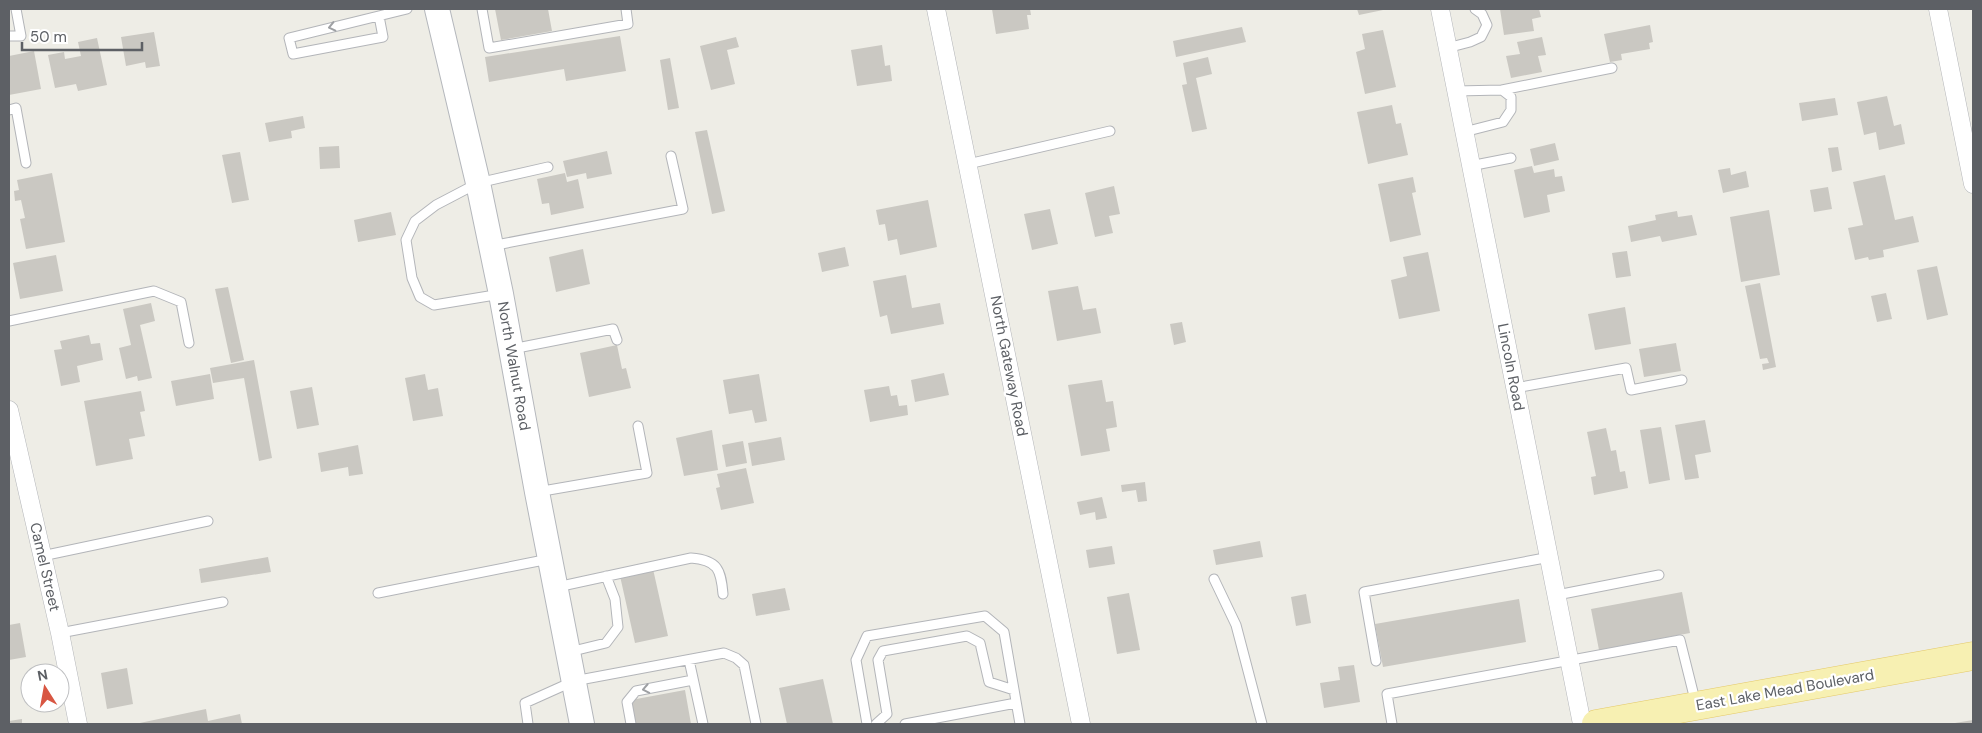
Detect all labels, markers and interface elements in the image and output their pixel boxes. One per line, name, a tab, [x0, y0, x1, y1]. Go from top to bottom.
scale bar	[22, 20, 142, 52]
one-way arrow	[327, 21, 336, 32]
text: 50 m	[30, 27, 67, 47]
street label: North Gateway Road	[986, 294, 1032, 438]
street label: North Walnut Road	[493, 300, 535, 432]
street label: Lincoln Road	[1493, 322, 1529, 412]
street label: Camel Street	[25, 521, 65, 614]
north arrow	[20, 663, 70, 713]
street label: East Lake Mead Boulevard	[1694, 664, 1876, 716]
text: N	[36, 665, 49, 685]
one-way arrow	[642, 683, 651, 694]

